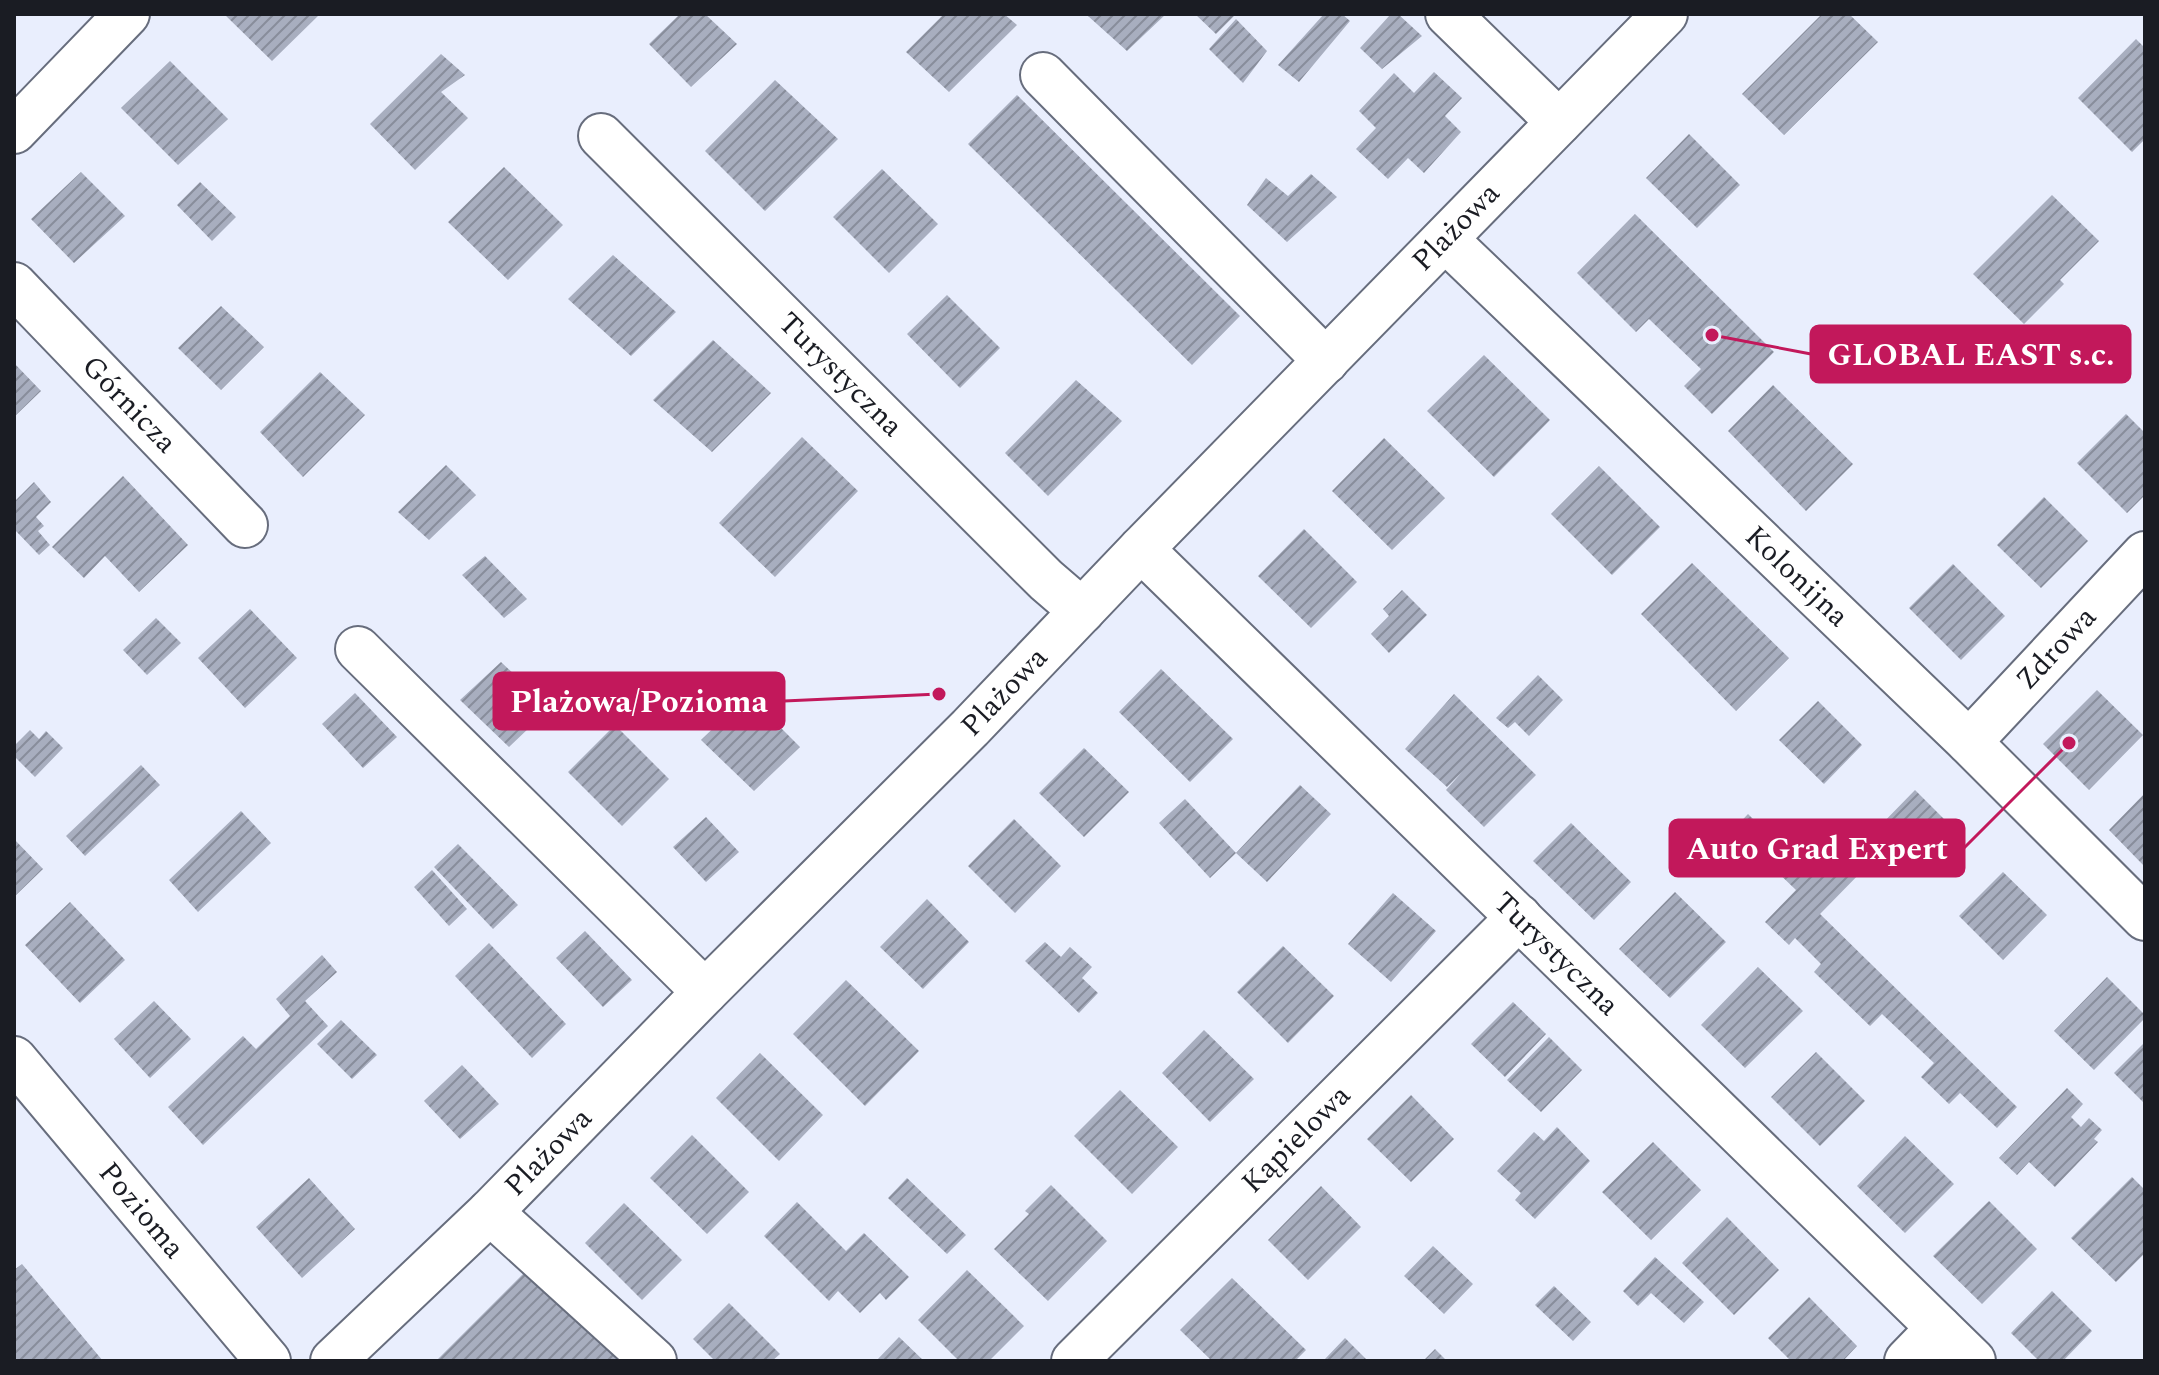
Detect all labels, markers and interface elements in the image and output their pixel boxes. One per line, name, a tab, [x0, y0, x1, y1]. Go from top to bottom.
street label: Plażowa	[1401, 172, 1511, 283]
street label: Turystyczna	[767, 301, 914, 448]
callout: GLOBAL EAST s.c.	[1811, 326, 2130, 382]
text: GLOBAL EAST s.c.	[1827, 331, 2115, 380]
street label: Górnicza	[70, 345, 188, 465]
street label: Kolonijna	[1734, 515, 1860, 638]
street label: Zdrowa	[2005, 596, 2108, 701]
street label: Plażowa	[950, 636, 1059, 748]
callout: Plażowa/Pozioma	[494, 673, 784, 729]
text: Plażowa/Pozioma	[510, 678, 769, 727]
callout: Auto Grad Expert	[1670, 820, 1964, 876]
text: Auto Grad Expert	[1686, 825, 1948, 874]
street label: Turystyczna	[1482, 881, 1630, 1027]
street label: Kąpielowa	[1231, 1074, 1362, 1205]
street label: Plażowa	[494, 1097, 604, 1208]
street label: Pozioma	[87, 1152, 196, 1270]

